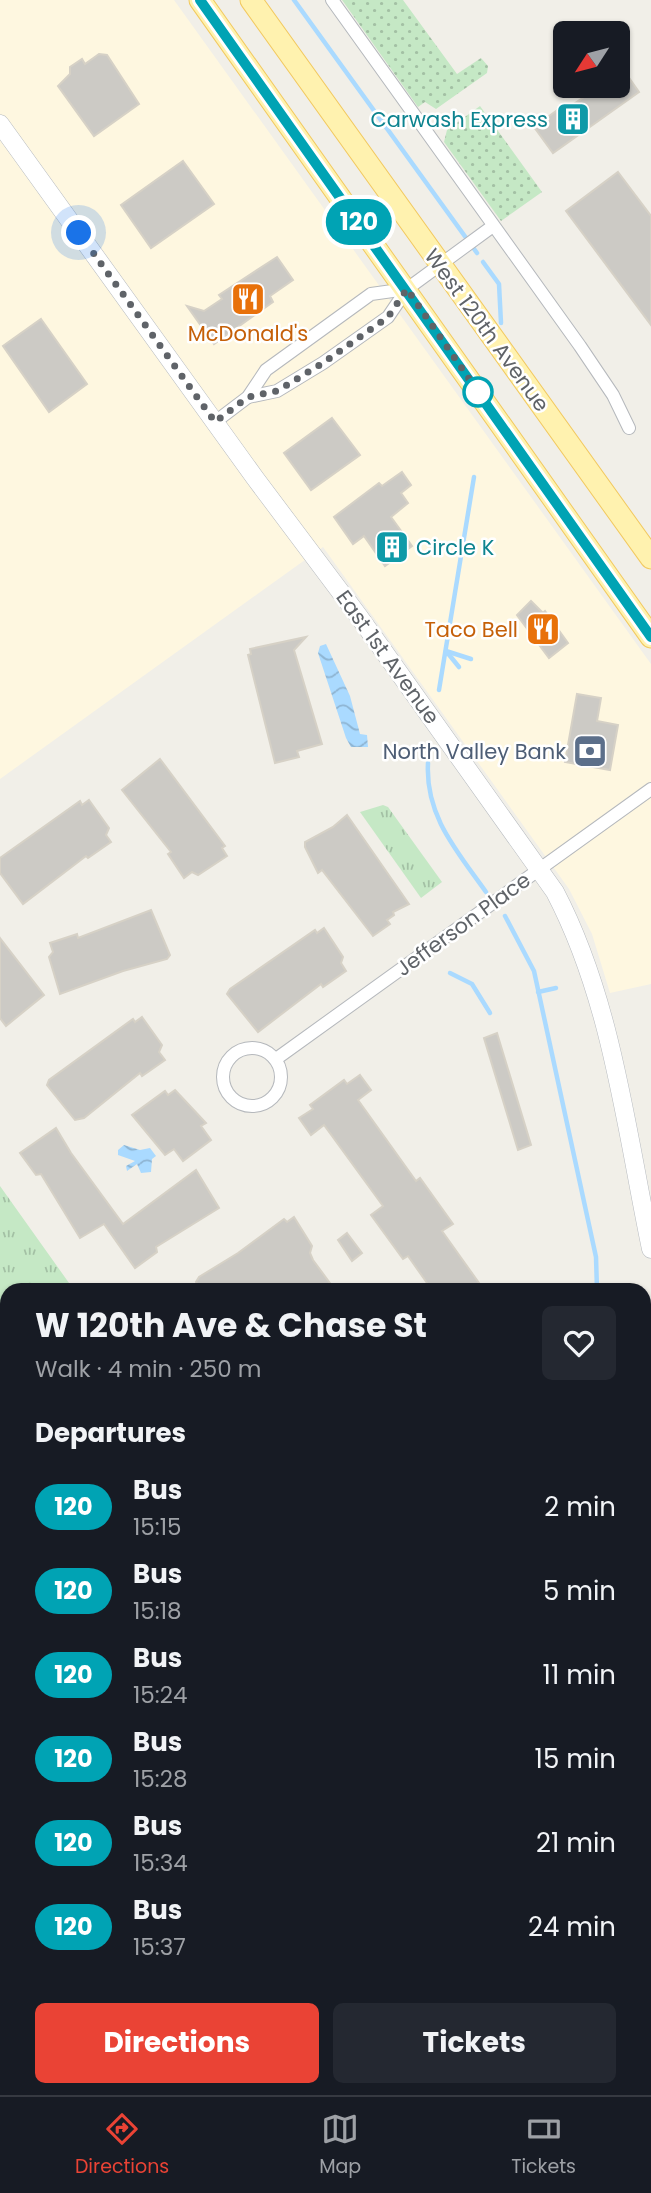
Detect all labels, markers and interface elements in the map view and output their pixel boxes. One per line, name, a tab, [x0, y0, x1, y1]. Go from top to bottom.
north arrow	[553, 21, 630, 98]
map controls	[553, 21, 630, 98]
building icon: Carwash Express	[554, 100, 592, 138]
place label: Carwash Express	[371, 105, 548, 134]
line badge: 120	[319, 199, 399, 245]
text: 120	[340, 205, 378, 238]
your location	[61, 215, 96, 250]
street label: West 120th Avenue	[418, 242, 556, 418]
restaurant icon: McDonald's	[229, 280, 267, 318]
place label: McDonald's	[188, 319, 308, 348]
unlabelled marker	[463, 377, 493, 407]
building icon: Circle K	[373, 528, 411, 566]
place label: Circle K	[416, 533, 495, 562]
street label: East 1st Avenue	[330, 584, 446, 730]
restaurant icon: Taco Bell	[524, 610, 562, 648]
place label: Taco Bell	[424, 615, 518, 644]
bank icon: North Valley Bank	[571, 732, 609, 770]
place label: North Valley Bank	[383, 737, 566, 766]
street label: Jefferson Place	[390, 865, 536, 983]
text: W 120th Ave & Chase St	[35, 1302, 427, 1349]
button: heart	[542, 1306, 616, 1380]
text: Walk · 4 min · 250 m	[35, 1353, 261, 1385]
text: Departures	[35, 1415, 186, 1451]
text: Bus	[133, 1472, 182, 1508]
text: 2 min	[544, 1489, 616, 1525]
text: 120	[54, 1490, 93, 1523]
text: 15:15	[133, 1511, 182, 1543]
text: Bus	[133, 1556, 182, 1592]
text: 5 min	[543, 1573, 616, 1609]
text: 120	[54, 1574, 93, 1607]
text: 15:18	[133, 1595, 182, 1627]
text: Bus	[133, 1640, 182, 1676]
text: 11 min	[543, 1657, 616, 1693]
text: 120	[54, 1658, 93, 1691]
text: 15:24	[133, 1679, 187, 1711]
text: Bus	[133, 1724, 182, 1760]
text: 15 min	[535, 1741, 616, 1777]
text: 120	[54, 1742, 93, 1775]
text: 15:28	[133, 1763, 187, 1795]
text: Bus	[133, 1808, 182, 1844]
text: 21 min	[536, 1825, 616, 1861]
text: 120	[54, 1826, 93, 1859]
text: 15:34	[133, 1847, 188, 1879]
text: Bus	[133, 1892, 182, 1928]
text: 24 min	[528, 1909, 616, 1945]
text: 120	[54, 1910, 93, 1943]
text: 15:37	[133, 1931, 186, 1963]
button: Directions	[35, 2003, 319, 2083]
button: Tickets	[333, 2003, 616, 2083]
tab: Directions	[75, 2110, 169, 2181]
tab: Map	[319, 2110, 361, 2181]
tab: Tickets	[511, 2110, 576, 2181]

